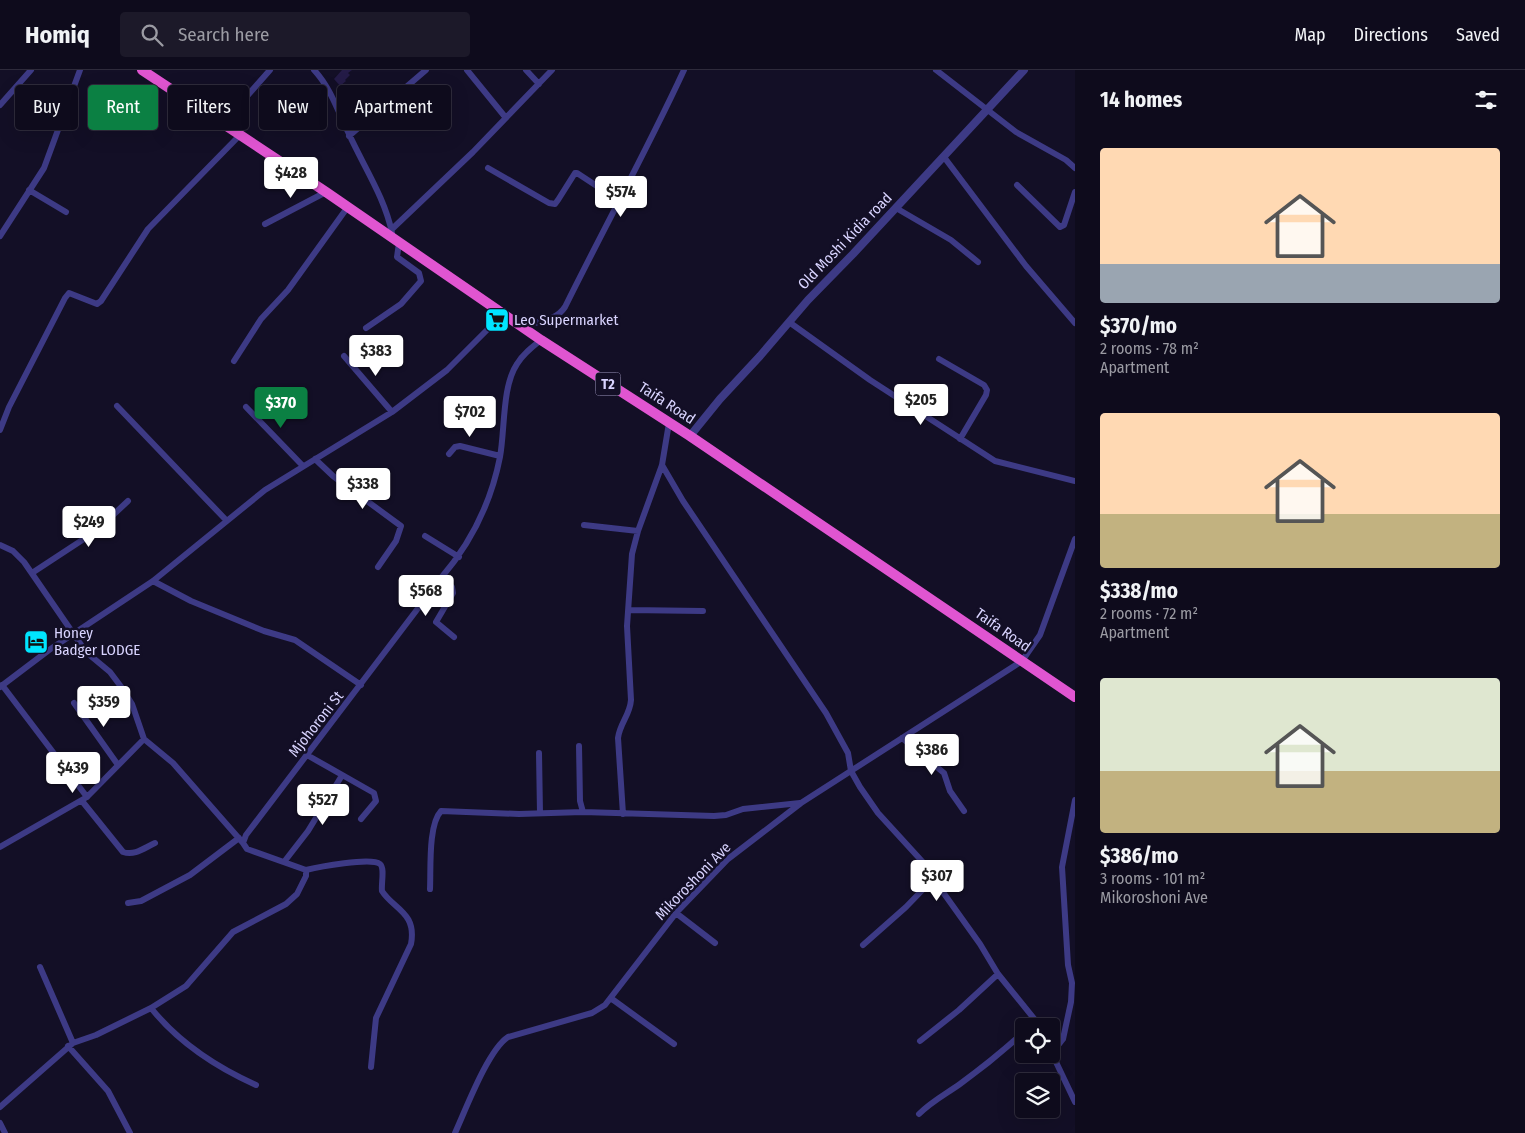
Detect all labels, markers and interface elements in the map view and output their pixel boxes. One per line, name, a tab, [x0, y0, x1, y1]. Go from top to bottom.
search box	[120, 12, 470, 57]
text: Homiq	[25, 21, 90, 49]
icon: search	[138, 21, 166, 49]
text: Search here	[178, 23, 269, 46]
text: Map	[1294, 24, 1326, 46]
text: Directions	[1354, 24, 1428, 46]
text: Saved	[1456, 24, 1500, 46]
chip: Buy	[15, 85, 78, 130]
chip: Rent	[88, 85, 158, 130]
chip: Filters	[168, 85, 249, 130]
chip: New	[259, 85, 327, 130]
chip: Apartment	[337, 85, 451, 130]
icon: filters	[1472, 86, 1500, 114]
text: 14 homes	[1100, 87, 1182, 113]
pin: $428	[261, 156, 321, 199]
text: $428	[275, 163, 307, 182]
pin: $574	[591, 176, 651, 218]
icon: home	[1255, 181, 1345, 271]
text: $574	[606, 182, 636, 201]
street label: Old Moshi Kidia road	[794, 189, 896, 293]
supermarket icon: Leo Supermarket	[484, 307, 510, 333]
place label: Leo Supermarket	[514, 311, 618, 329]
text: $370/mo	[1100, 313, 1177, 339]
pin: $383	[346, 334, 406, 377]
text: 2 rooms · 78 m²	[1100, 339, 1199, 358]
text: $383	[360, 341, 392, 360]
text: Apartment	[1100, 358, 1169, 377]
road number: T2	[596, 372, 620, 396]
street label: Taifa Road	[635, 378, 699, 428]
pin: $205	[891, 384, 951, 426]
pin: $370	[251, 386, 311, 429]
text: $205	[905, 390, 937, 409]
text: $370	[266, 393, 296, 412]
pin: $702	[440, 396, 500, 438]
text: $702	[455, 402, 485, 421]
icon: home	[1255, 446, 1345, 536]
pin: $338	[333, 468, 393, 510]
text: $338	[347, 474, 379, 493]
pin: $249	[59, 506, 119, 548]
text: $249	[73, 512, 105, 531]
pin: $568	[396, 574, 456, 617]
text: $338/mo	[1100, 578, 1178, 604]
text: $568	[410, 581, 442, 600]
street label: Taifa Road	[972, 604, 1034, 656]
text: 2 rooms · 72 m²	[1100, 604, 1198, 623]
text: Apartment	[1100, 623, 1169, 642]
place label: Honey Badger LODGE	[54, 624, 140, 659]
hotel icon: Honey Badger LODGE	[23, 629, 49, 655]
pin: $359	[74, 686, 134, 728]
street label: Mjohoroni St	[285, 687, 347, 760]
text: $359	[88, 692, 120, 711]
icon: home	[1255, 711, 1345, 801]
pin: $386	[902, 734, 962, 776]
text: $386	[916, 740, 948, 759]
pin: $439	[43, 752, 103, 794]
text: $439	[57, 758, 89, 777]
pin: $527	[293, 784, 353, 826]
text: $527	[308, 790, 338, 809]
street label: Mikoroshoni Ave	[651, 838, 735, 924]
text: $386/mo	[1100, 843, 1178, 869]
pin: $307	[907, 860, 967, 902]
text: $307	[922, 866, 952, 885]
text: 3 rooms · 101 m²	[1100, 869, 1205, 888]
text: Mikoroshoni Ave	[1100, 888, 1208, 907]
map controls	[1015, 1018, 1060, 1118]
button: locate	[1015, 1018, 1060, 1063]
button: layers	[1015, 1073, 1060, 1118]

